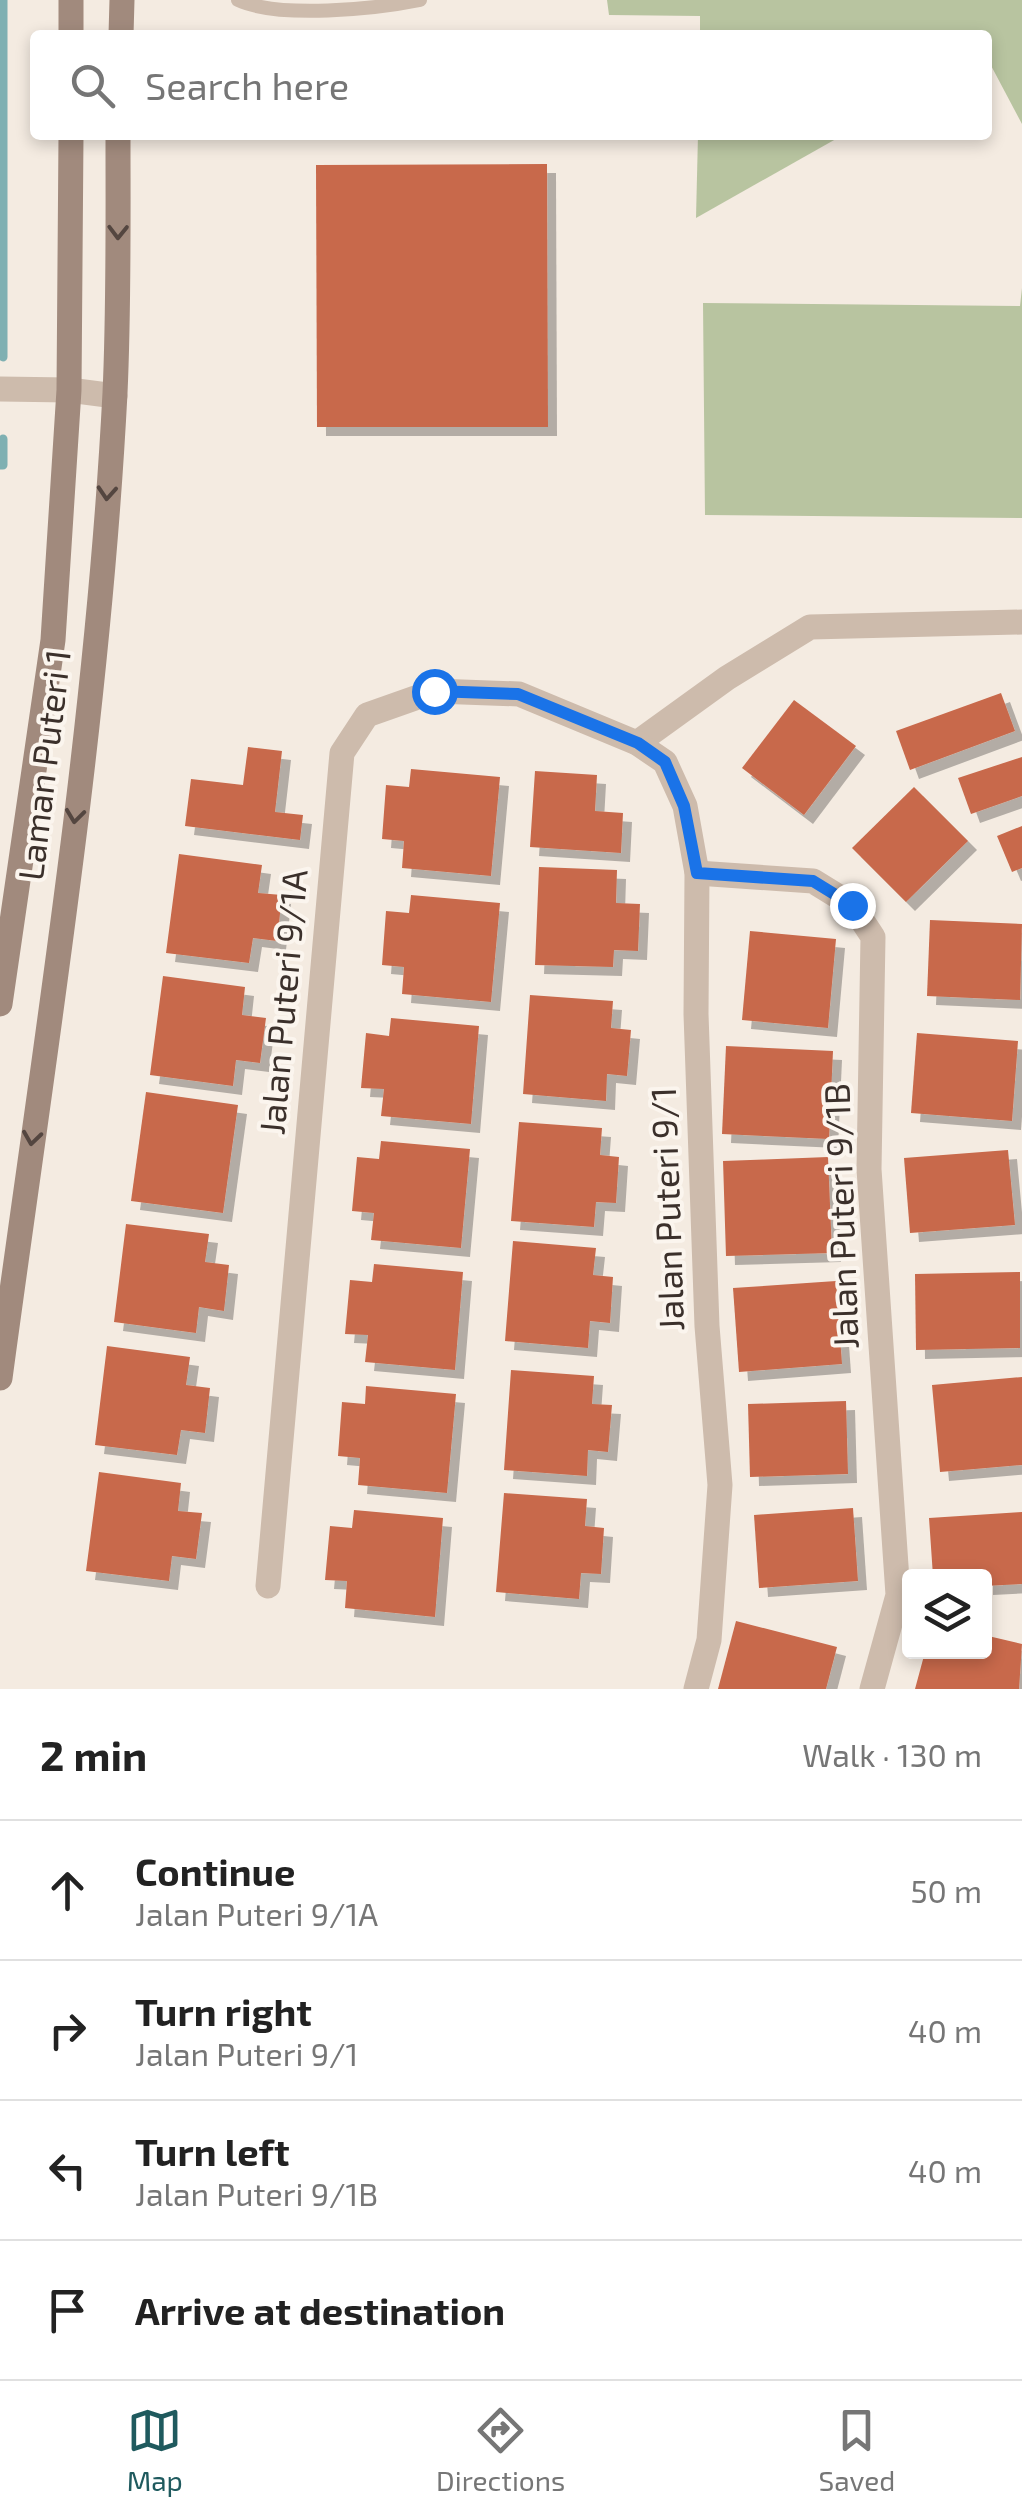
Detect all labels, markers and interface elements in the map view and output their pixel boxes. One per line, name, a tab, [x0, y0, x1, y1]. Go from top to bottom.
search box	[30, 30, 992, 140]
icon: search	[65, 58, 120, 113]
text: Search here	[145, 62, 349, 108]
one-way arrow	[107, 225, 128, 241]
one-way arrow	[97, 485, 118, 501]
street label: Laman Puteri 1	[8, 647, 78, 883]
route start	[412, 669, 458, 715]
one-way arrow	[65, 808, 86, 824]
street label: Jalan Puteri 9/1A	[249, 867, 315, 1136]
route end	[830, 883, 876, 929]
street label: Jalan Puteri 9/1B	[814, 1082, 866, 1350]
street label: Jalan Puteri 9/1	[641, 1086, 691, 1332]
one-way arrow	[23, 1130, 44, 1147]
map controls	[902, 1569, 992, 1659]
button: layers	[902, 1569, 992, 1659]
text: 2 min	[40, 1729, 147, 1779]
text: Walk · 130 m	[802, 1735, 982, 1773]
text: Continue	[135, 1848, 295, 1894]
icon: ahead	[40, 1863, 95, 1918]
text: 50 m	[910, 1871, 982, 1909]
text: Jalan Puteri 9/1A	[135, 1894, 378, 1932]
text: Turn right	[135, 1988, 312, 2034]
icon: right	[40, 2003, 95, 2058]
text: 40 m	[908, 2011, 982, 2049]
text: Jalan Puteri 9/1	[135, 2034, 358, 2072]
text: Turn left	[135, 2128, 290, 2174]
icon: left	[40, 2143, 95, 2198]
text: 40 m	[908, 2151, 982, 2189]
text: Jalan Puteri 9/1B	[135, 2174, 378, 2212]
icon: arrive	[40, 2283, 95, 2338]
text: Arrive at destination	[135, 2287, 505, 2333]
tab: Map	[127, 2403, 183, 2497]
tab: Directions	[436, 2403, 565, 2497]
tab: Saved	[819, 2403, 895, 2497]

